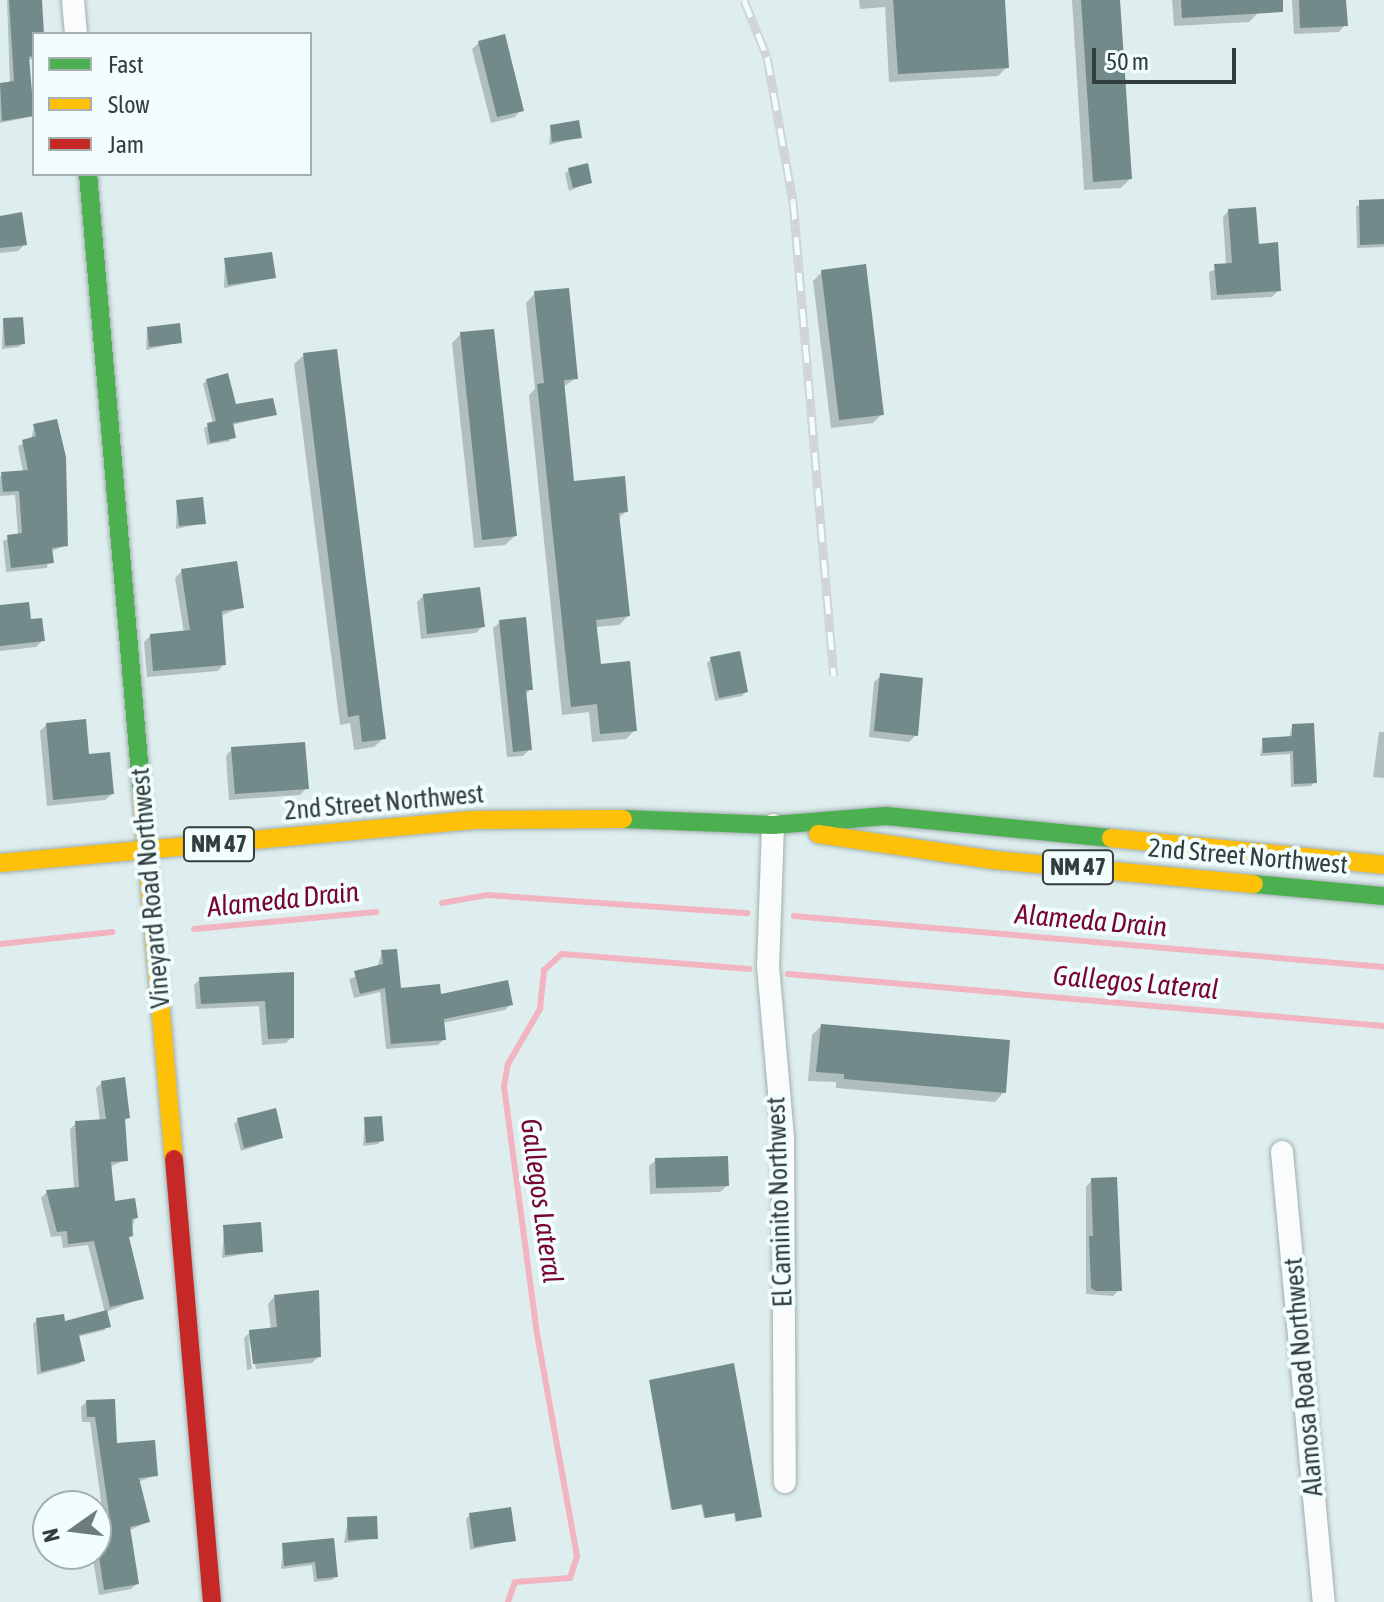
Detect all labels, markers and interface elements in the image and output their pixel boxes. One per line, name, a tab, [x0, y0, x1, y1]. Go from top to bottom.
legend	[32, 32, 312, 176]
scale bar	[1096, 32, 1240, 82]
text: 50 m	[1106, 48, 1149, 75]
text: Fast	[108, 51, 144, 78]
text: Slow	[108, 91, 150, 118]
text: Jam	[108, 131, 144, 158]
street label: Vineyard Road Northwest	[125, 767, 177, 1009]
street label: 2nd Street Northwest	[283, 779, 485, 827]
road number: NM 47	[181, 824, 257, 864]
street label: 2nd Street Northwest	[1147, 833, 1349, 881]
road number: NM 47	[1040, 847, 1116, 887]
water label: Alameda Drain	[206, 874, 360, 924]
water label: Alameda Drain	[1014, 897, 1168, 943]
water label: Gallegos Lateral	[1052, 958, 1220, 1006]
street label: El Caminito Northwest	[761, 1096, 799, 1308]
water label: Gallegos Lateral	[514, 1116, 570, 1286]
street label: Alamosa Road Northwest	[1278, 1256, 1330, 1498]
north arrow	[32, 1490, 112, 1570]
text: N	[36, 1526, 65, 1545]

